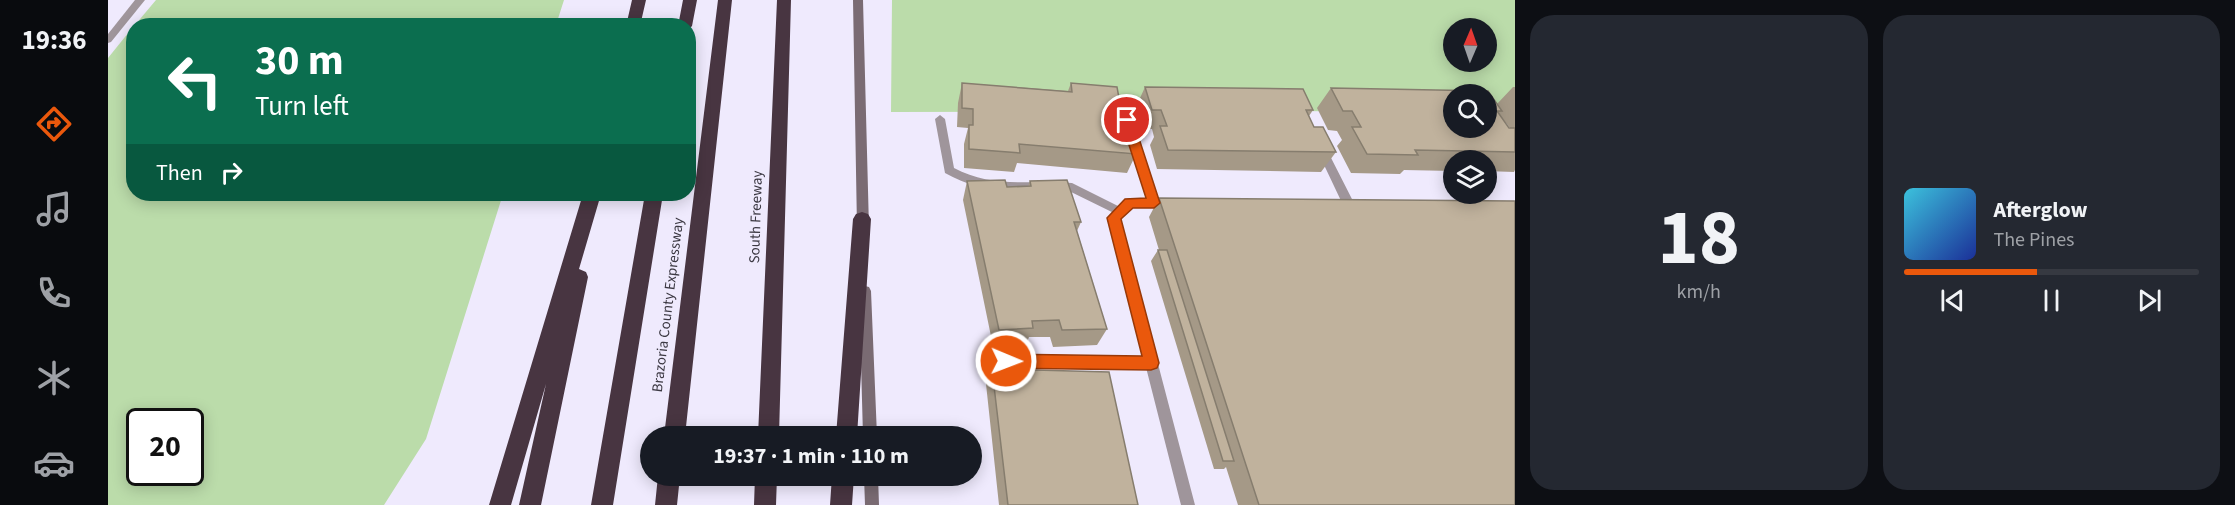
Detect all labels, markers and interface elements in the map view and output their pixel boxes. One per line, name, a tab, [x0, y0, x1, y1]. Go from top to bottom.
north arrow	[1443, 18, 1497, 72]
map controls	[1443, 18, 1497, 204]
text: 19:36	[21, 21, 87, 60]
text: 30 m	[255, 31, 344, 91]
icon: left	[156, 42, 234, 120]
button: search	[1443, 84, 1497, 138]
text: Turn left	[255, 87, 349, 126]
pin	[1101, 94, 1152, 145]
icon: directions	[33, 103, 75, 145]
icon: arrive	[1110, 103, 1143, 136]
button: layers	[1443, 150, 1497, 204]
icon: right	[215, 156, 248, 189]
text: Then	[156, 157, 203, 189]
street label: South Freeway	[744, 170, 768, 264]
text: 18	[1658, 183, 1740, 294]
icon: music	[33, 188, 75, 230]
text: Afterglow	[1994, 194, 2088, 226]
street label: Brazoria County Expressway	[647, 216, 689, 394]
text: The Pines	[1994, 226, 2075, 254]
icon: phone	[33, 272, 75, 314]
text: km/h	[1677, 278, 1721, 306]
icon: previous	[1936, 284, 1969, 317]
icon: pause	[2035, 284, 2068, 317]
icon: next	[2133, 284, 2166, 317]
position arrow	[974, 329, 1038, 393]
icon: climate	[33, 357, 75, 399]
speed limit sign: 20	[126, 408, 204, 486]
text: 19:37 · 1 min · 110 m	[713, 440, 909, 472]
icon: car	[33, 442, 75, 484]

